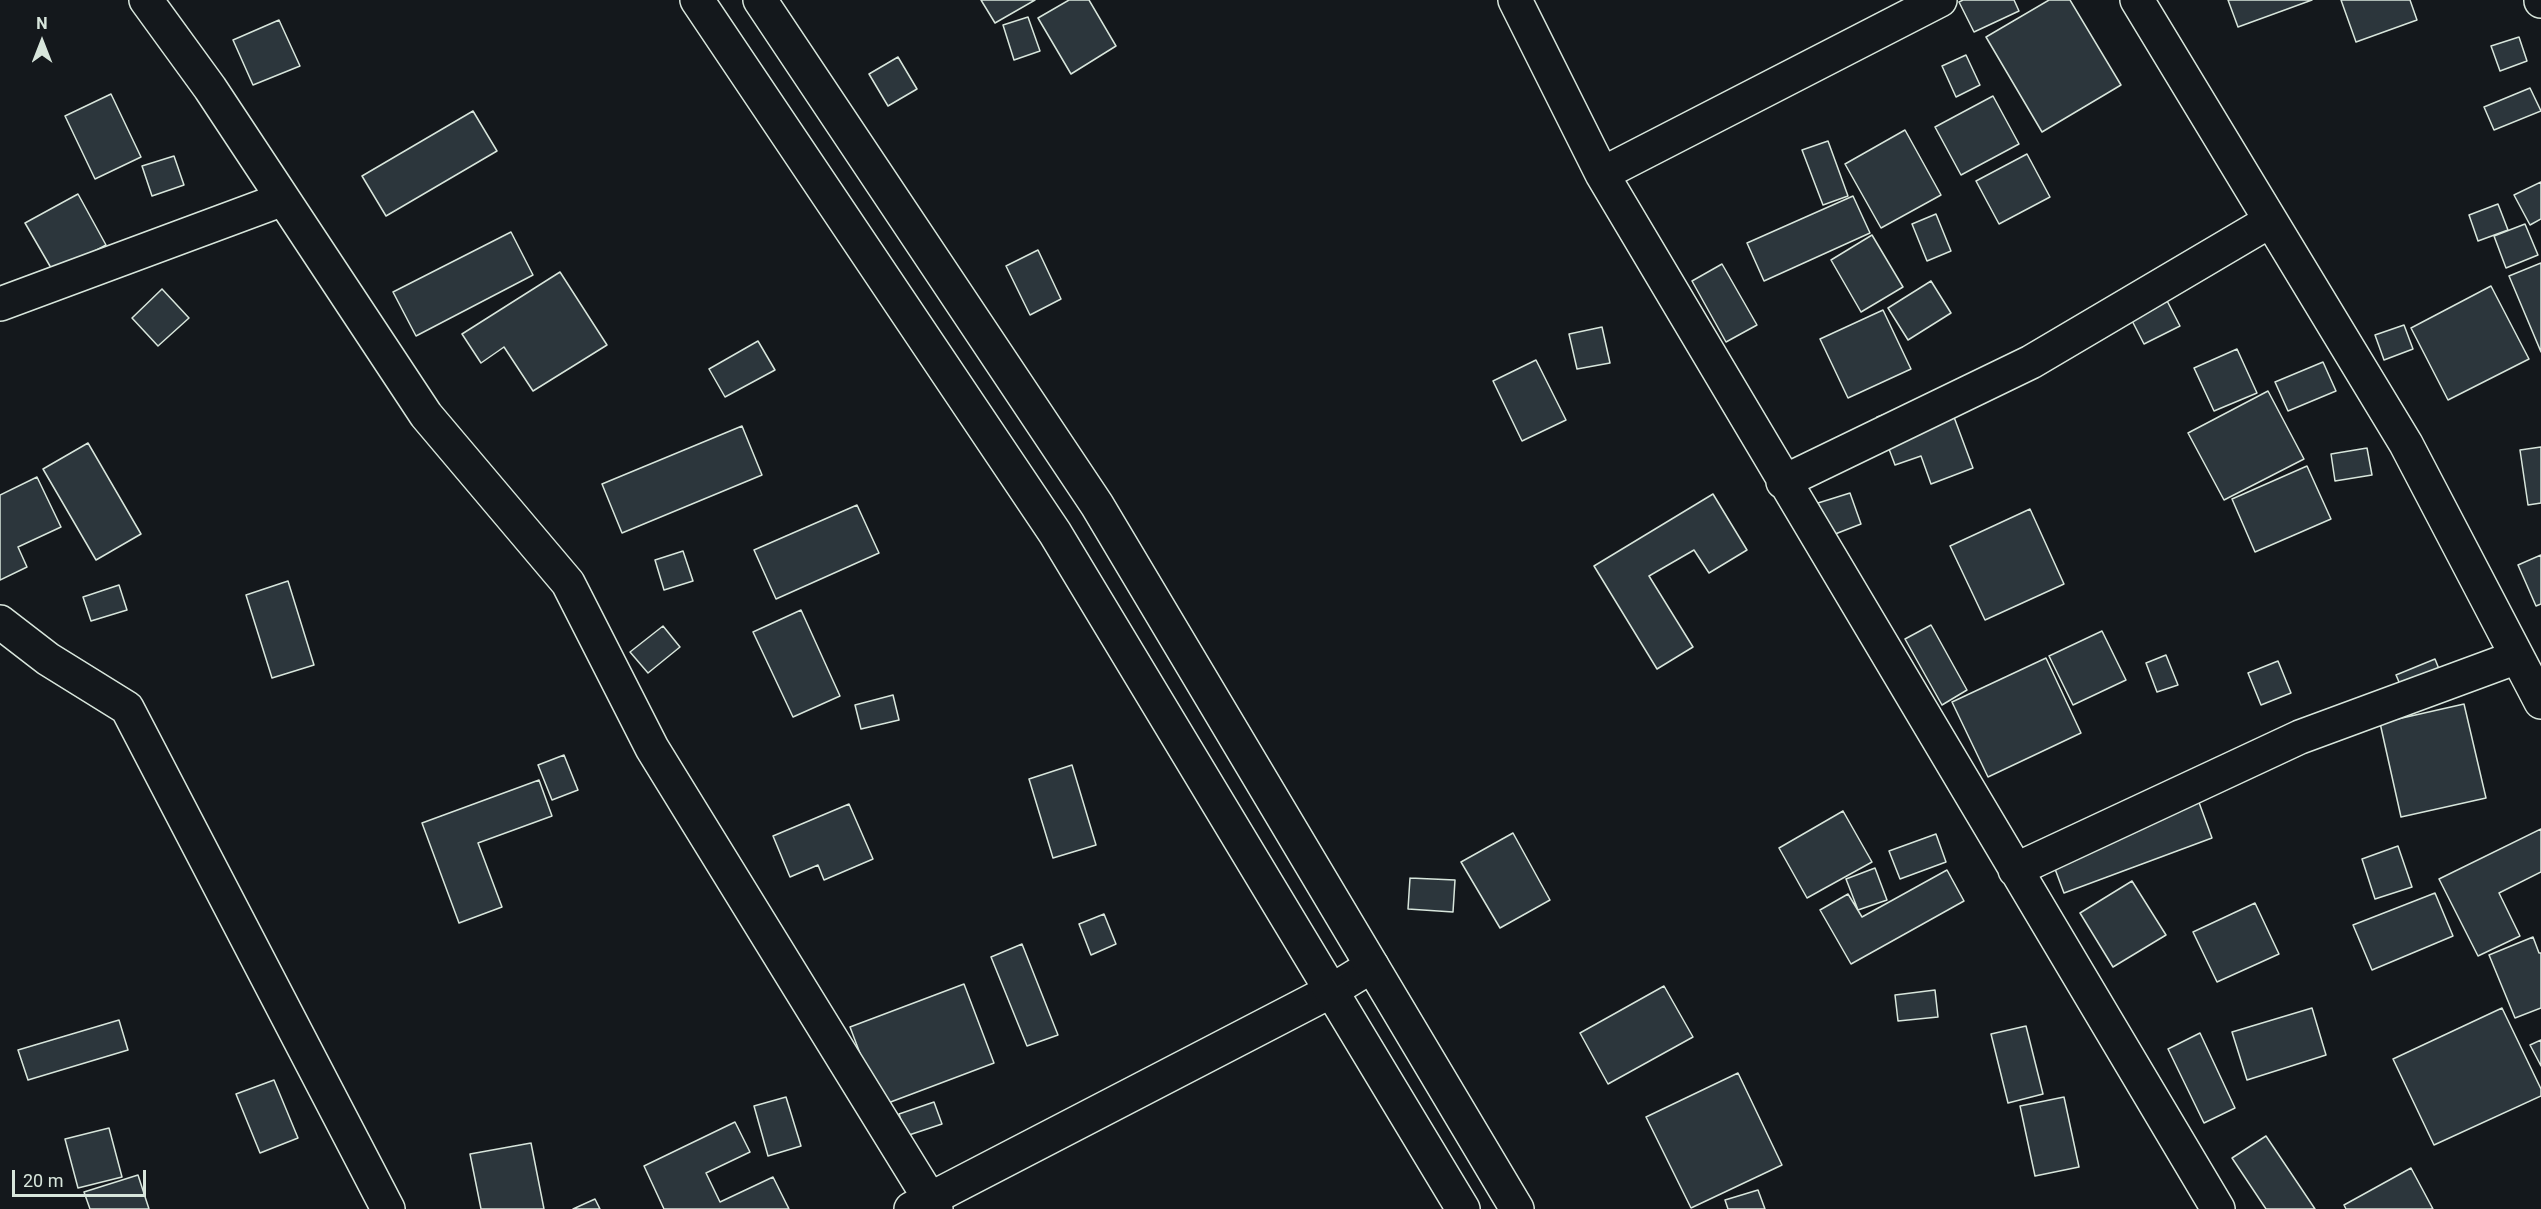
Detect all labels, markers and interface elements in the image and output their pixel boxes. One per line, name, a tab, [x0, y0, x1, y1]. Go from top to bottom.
north arrow	[12, 12, 72, 72]
text: N	[36, 14, 48, 33]
scale bar	[15, 1158, 148, 1196]
text: 20 m	[23, 1170, 63, 1191]

